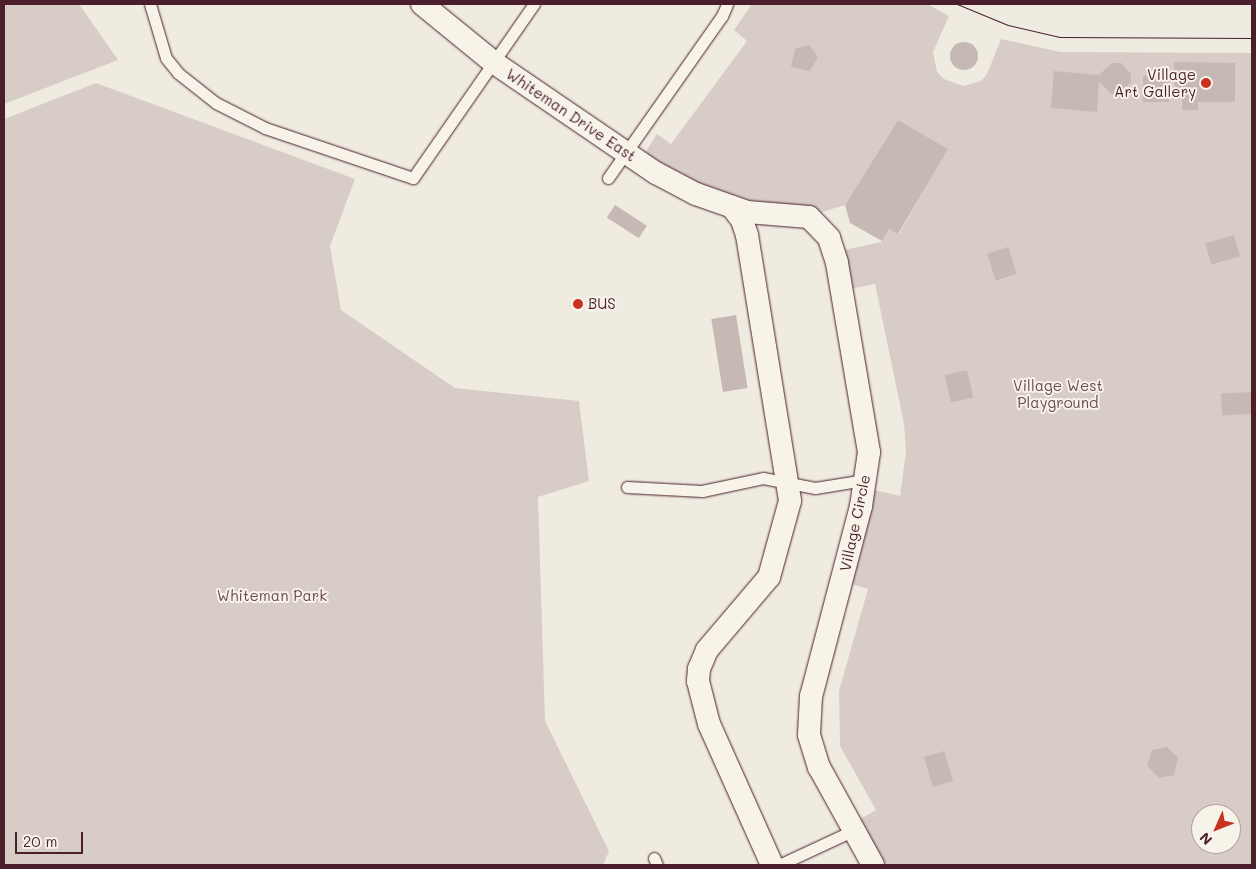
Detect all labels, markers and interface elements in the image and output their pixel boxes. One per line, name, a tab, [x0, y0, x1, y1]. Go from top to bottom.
street label: Whiteman Drive East	[503, 65, 639, 165]
place label: Village Art Gallery	[1114, 65, 1196, 100]
marker: Village Art Gallery	[1200, 77, 1212, 89]
place label: BUS	[588, 295, 616, 313]
marker: BUS	[572, 298, 584, 310]
park label: Village West Playground	[1013, 376, 1103, 411]
street label: Village Circle	[836, 473, 874, 573]
park label: Whiteman Park	[217, 587, 327, 605]
north arrow	[1191, 804, 1241, 854]
scale bar	[18, 822, 85, 854]
text: N	[1195, 829, 1216, 850]
text: 20 m	[23, 831, 57, 851]

